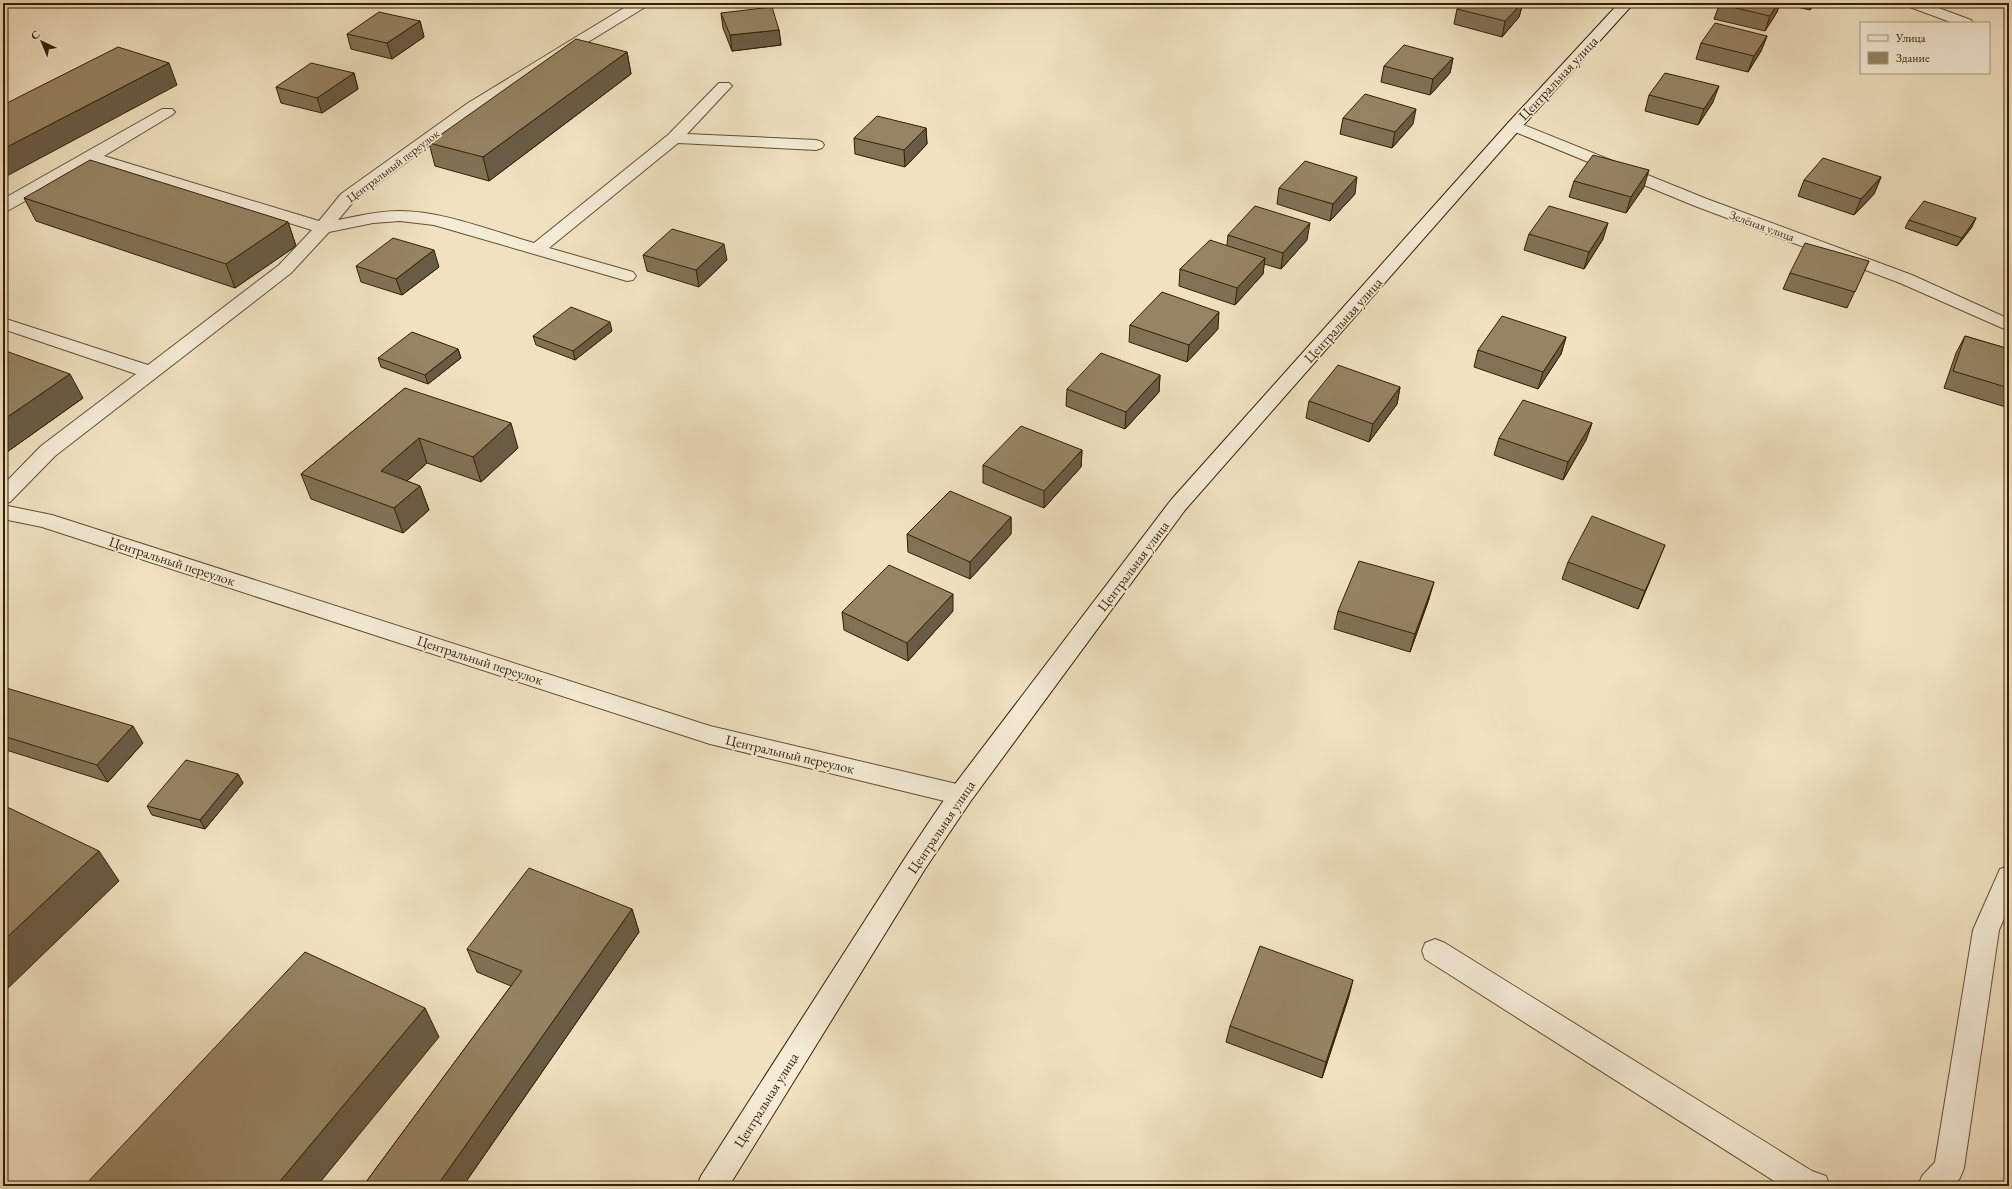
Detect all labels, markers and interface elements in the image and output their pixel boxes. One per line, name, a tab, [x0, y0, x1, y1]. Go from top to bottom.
north arrow	[22, 22, 62, 62]
legend	[1860, 22, 1990, 74]
text: С	[27, 27, 43, 43]
text: Улица	[1895, 30, 1926, 46]
street label: Центральная улица	[1514, 32, 1602, 124]
text: Здание	[1896, 50, 1930, 66]
street label: Центральный переулок	[343, 126, 443, 206]
street label: Зелёная улица	[1727, 207, 1797, 245]
street label: Центральная улица	[1300, 273, 1386, 366]
street label: Центральная улица	[1093, 517, 1173, 615]
street label: Центральный переулок	[107, 532, 238, 590]
street label: Центральный переулок	[415, 631, 546, 689]
street label: Центральный переулок	[724, 730, 856, 778]
street label: Центральная улица	[903, 777, 979, 877]
street label: Центральная улица	[730, 1049, 803, 1151]

